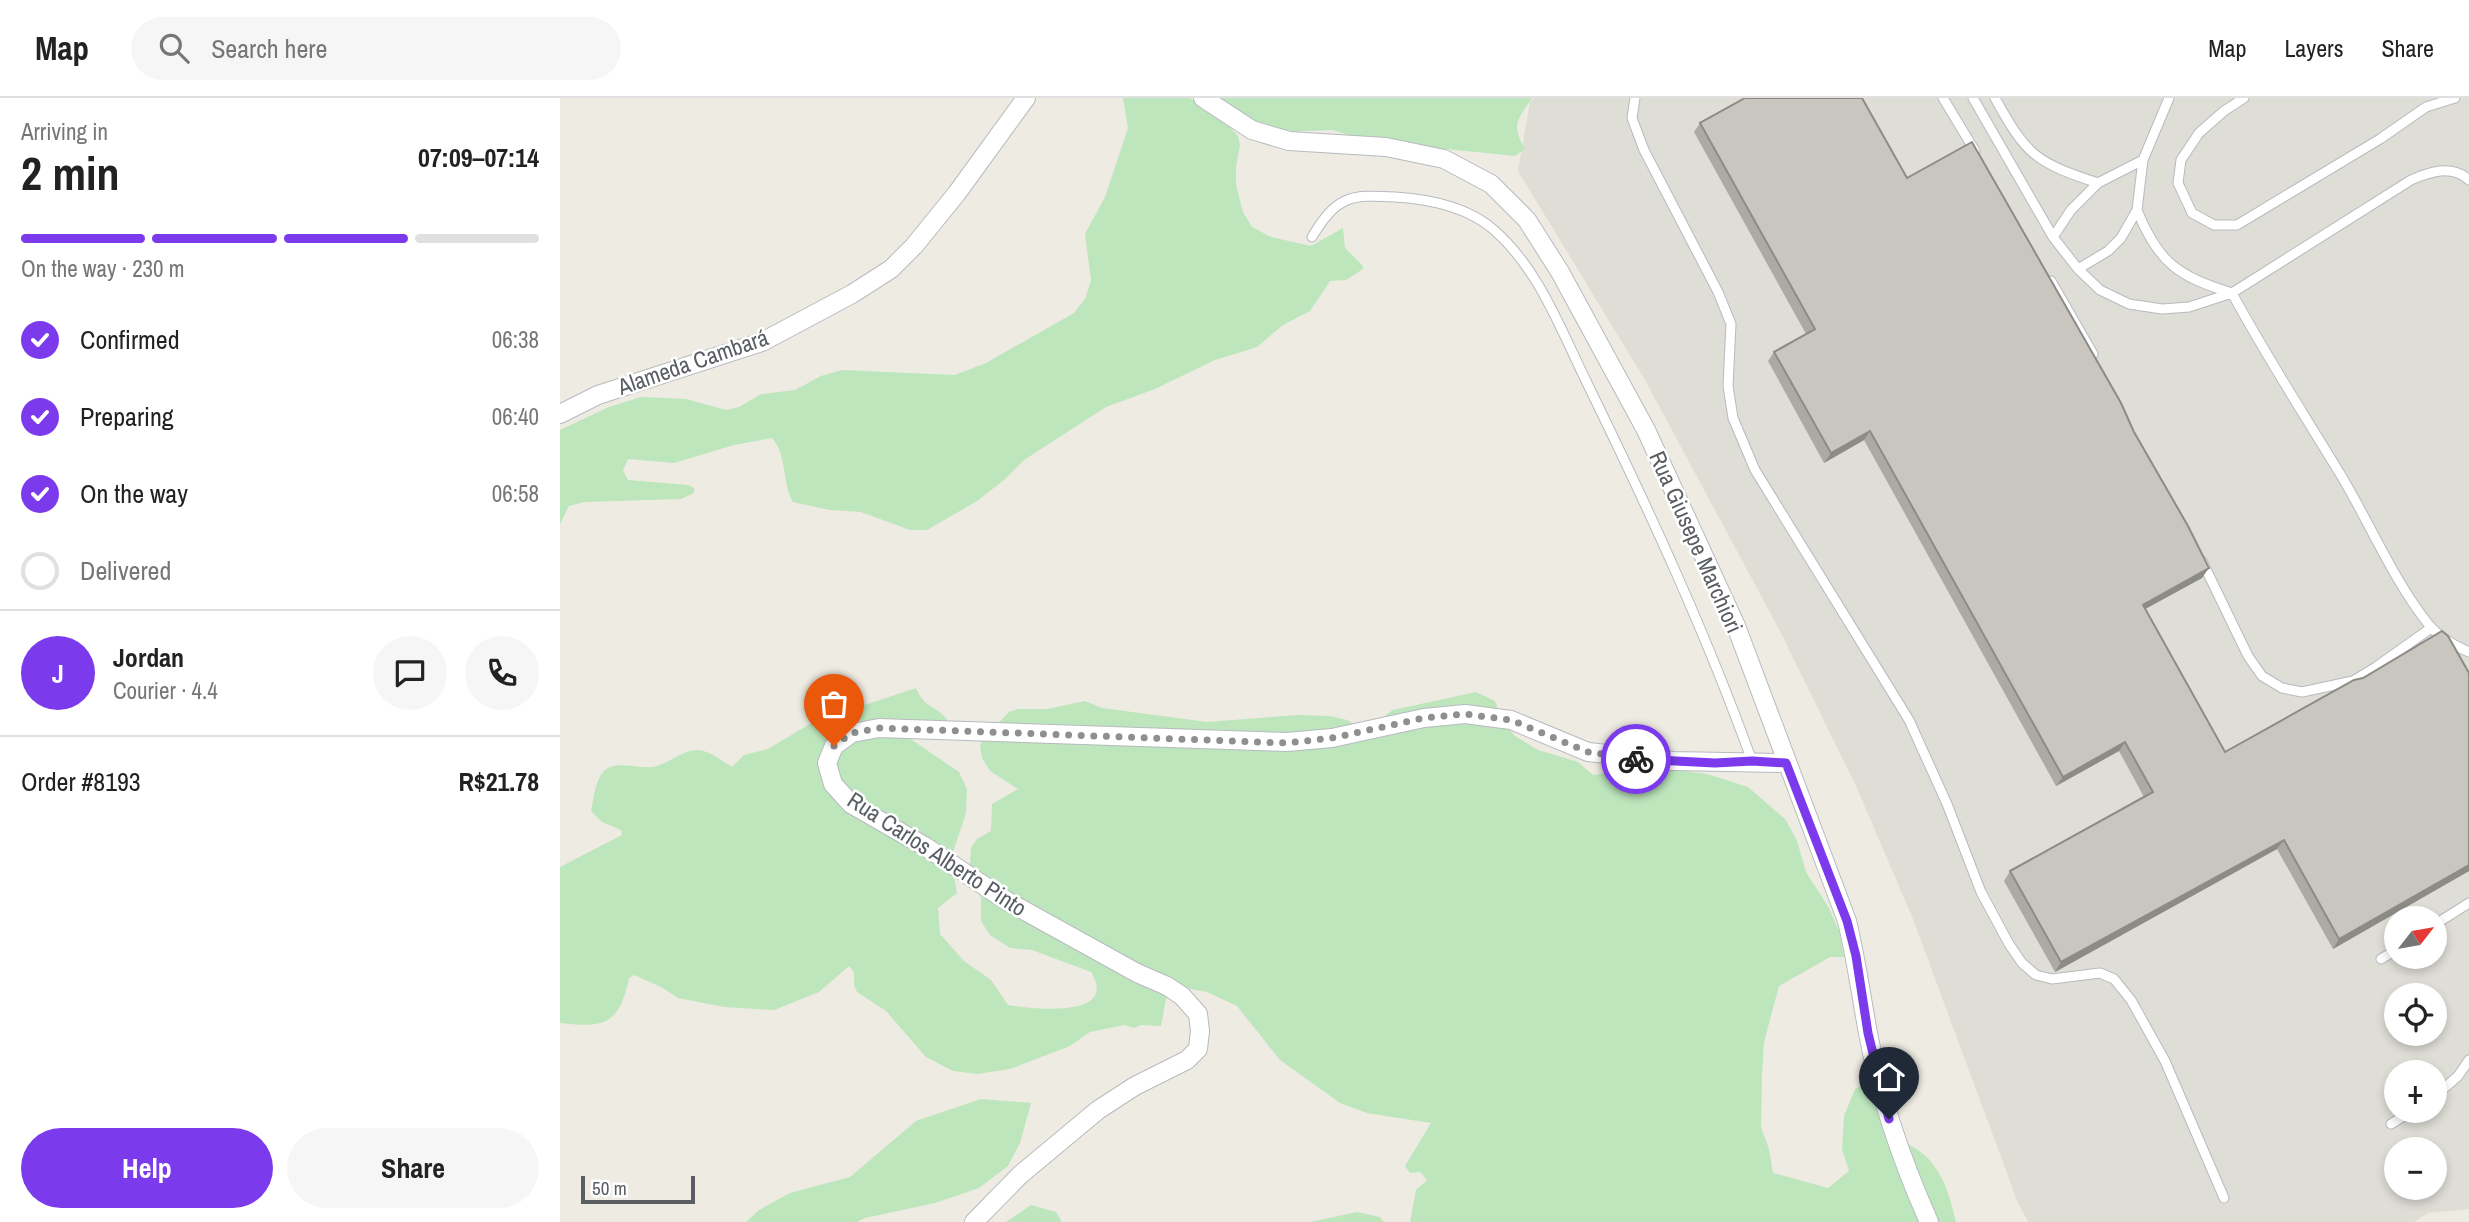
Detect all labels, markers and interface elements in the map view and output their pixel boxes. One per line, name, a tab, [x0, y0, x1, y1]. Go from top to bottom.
search box	[131, 17, 621, 80]
text: Map	[35, 26, 89, 70]
icon: search	[155, 29, 193, 67]
text: Search here	[211, 31, 327, 66]
text: Map	[2208, 32, 2246, 64]
text: Layers	[2284, 32, 2343, 64]
text: Share	[2381, 32, 2434, 64]
text: Arriving in	[21, 116, 108, 147]
text: 07:09–07:14	[418, 140, 539, 175]
text: 2 min	[21, 142, 120, 204]
text: On the way · 230 m	[21, 253, 185, 284]
icon: check	[21, 321, 59, 359]
street label: Alameda Cambará	[613, 321, 773, 402]
text: Confirmed	[80, 322, 180, 357]
text: 06:38	[492, 324, 539, 355]
icon: check	[21, 398, 59, 436]
text: Preparing	[80, 399, 174, 434]
text: 06:40	[492, 401, 539, 432]
street label: Rua Giusepe Marchiori	[1642, 446, 1750, 638]
icon: check	[21, 475, 59, 513]
text: On the way	[80, 476, 188, 511]
text: 06:58	[492, 478, 539, 509]
text: Delivered	[80, 553, 171, 588]
button: chat	[373, 636, 447, 710]
button: phone	[465, 636, 539, 710]
text: Jordan	[113, 640, 184, 675]
text: J	[52, 656, 64, 691]
pin	[804, 674, 864, 746]
text: Courier · 4.4	[113, 675, 218, 706]
icon: bag	[815, 685, 853, 723]
courier	[1601, 724, 1671, 794]
icon: bike	[1617, 740, 1655, 778]
text: Order #8193	[21, 764, 141, 799]
text: R$21.78	[458, 764, 539, 799]
street label: Rua Carlos Alberto Pinto	[842, 784, 1033, 923]
north arrow	[2384, 906, 2446, 970]
map controls	[2384, 906, 2447, 1200]
button: locate	[2384, 983, 2447, 1046]
pin	[1859, 1047, 1919, 1119]
icon: home	[1870, 1058, 1908, 1096]
button: +	[2384, 1060, 2447, 1123]
button: Help	[21, 1128, 273, 1208]
button: Share	[287, 1128, 539, 1208]
button: −	[2384, 1137, 2447, 1200]
scale bar	[581, 1173, 695, 1205]
text: 50 m	[592, 1175, 627, 1201]

